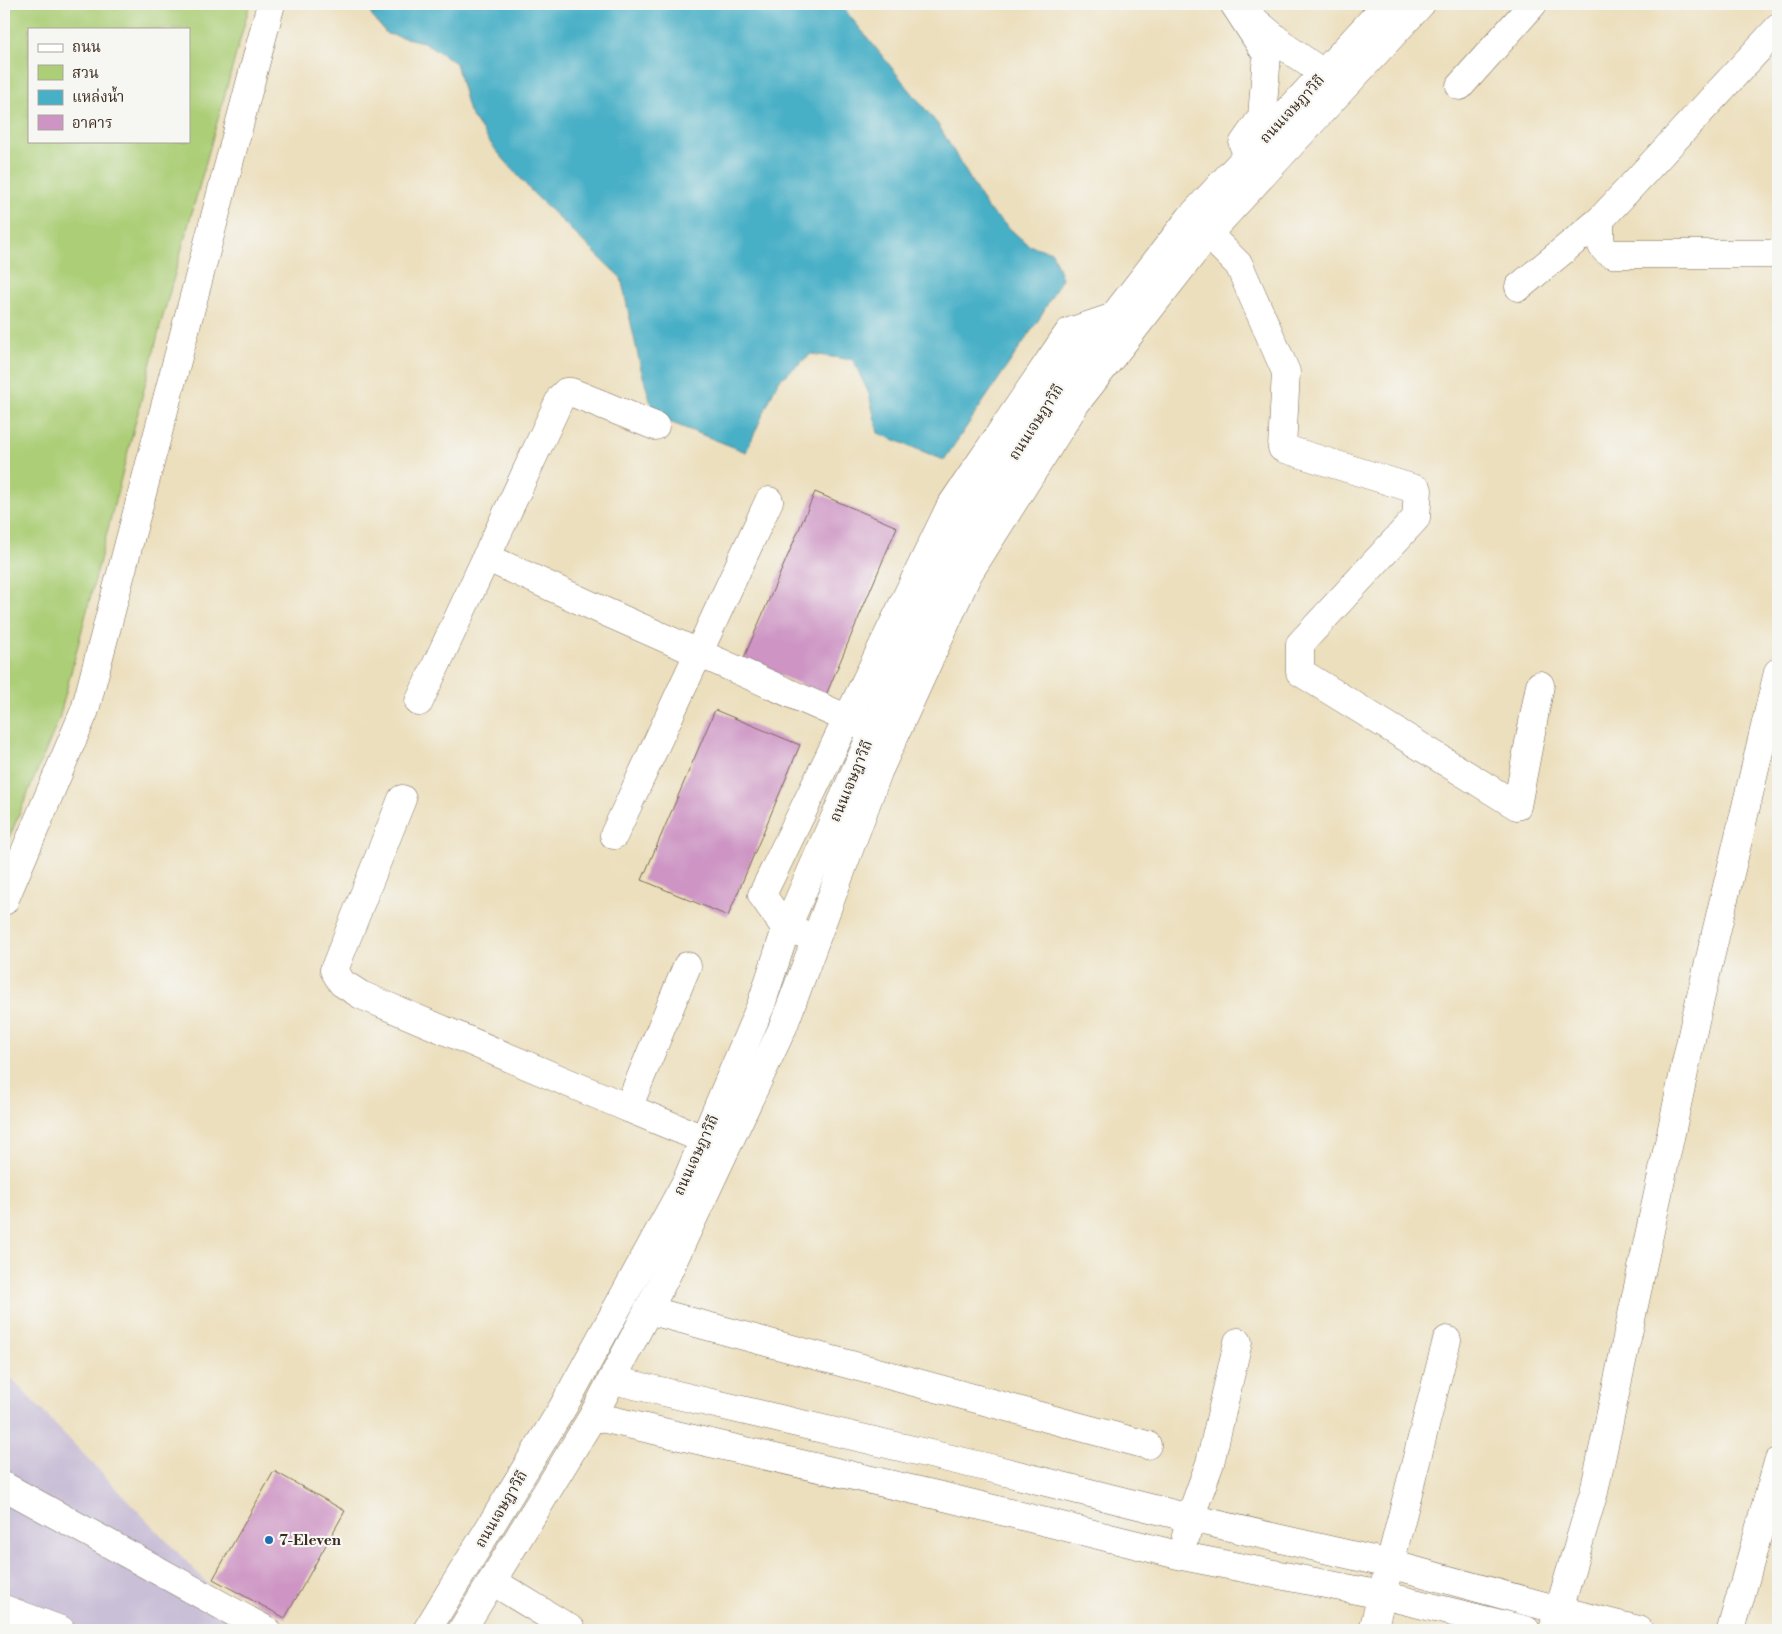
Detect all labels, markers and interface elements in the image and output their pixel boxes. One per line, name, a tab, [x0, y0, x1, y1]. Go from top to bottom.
legend	[28, 28, 190, 142]
text: ถนน	[72, 38, 101, 57]
text: สวน	[72, 64, 99, 83]
street label: ถนนเจษฎาวิถี	[1256, 71, 1329, 148]
text: แหล่งน้ำ	[72, 86, 124, 107]
text: อาคาร	[72, 114, 112, 133]
street label: ถนนเจษฎาวิถี	[1005, 381, 1068, 464]
street label: ถนนเจษฎาวิถี	[826, 737, 877, 825]
street label: ถนนเจษฎาวิถี	[669, 1112, 723, 1199]
street label: ถนนเจษฎาวิถี	[471, 1467, 532, 1551]
place label: 7-Eleven	[279, 1531, 342, 1550]
marker: 7-Eleven	[263, 1534, 275, 1546]

